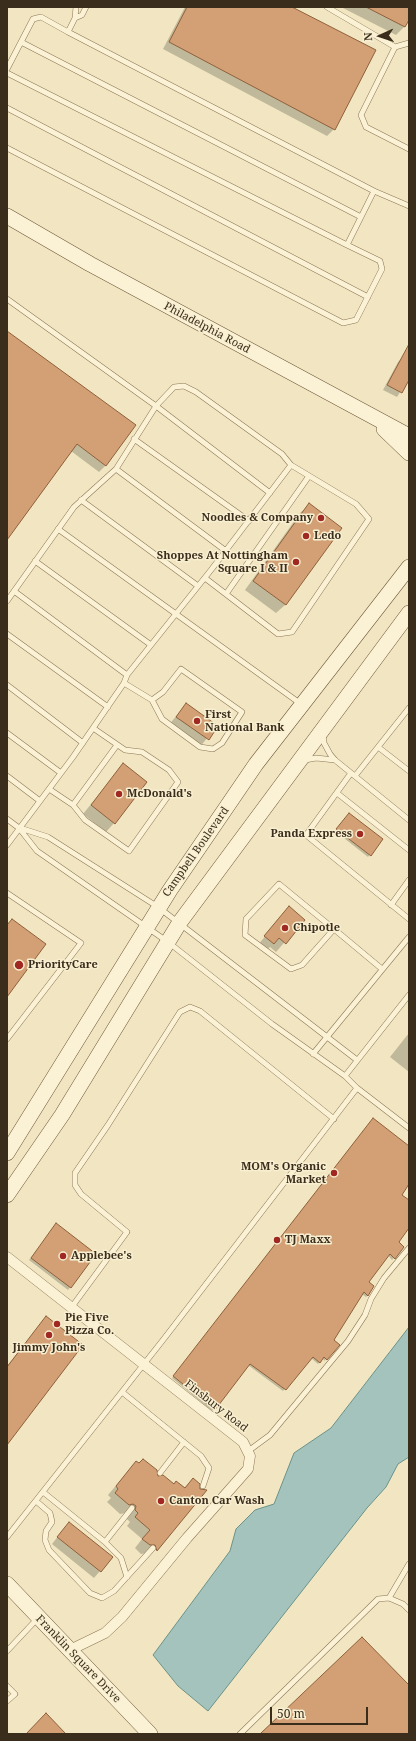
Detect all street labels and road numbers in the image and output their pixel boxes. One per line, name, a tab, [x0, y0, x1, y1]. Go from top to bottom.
street label: Philadelphia Road	[162, 300, 252, 356]
street label: Campbell Boulevard	[160, 804, 232, 900]
street label: Finsbury Road	[182, 1377, 250, 1435]
street label: Franklin Square Drive	[33, 1612, 123, 1706]

